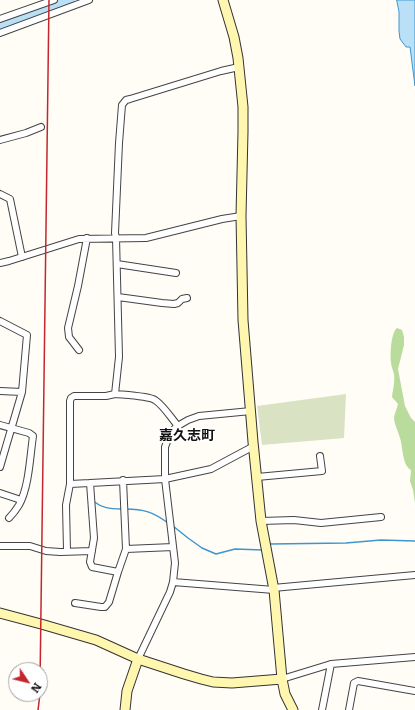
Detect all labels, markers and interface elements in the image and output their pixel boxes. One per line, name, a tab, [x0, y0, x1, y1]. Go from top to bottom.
district label: 嘉久志町	[159, 428, 215, 444]
north arrow	[8, 662, 48, 702]
text: N	[28, 680, 46, 697]

